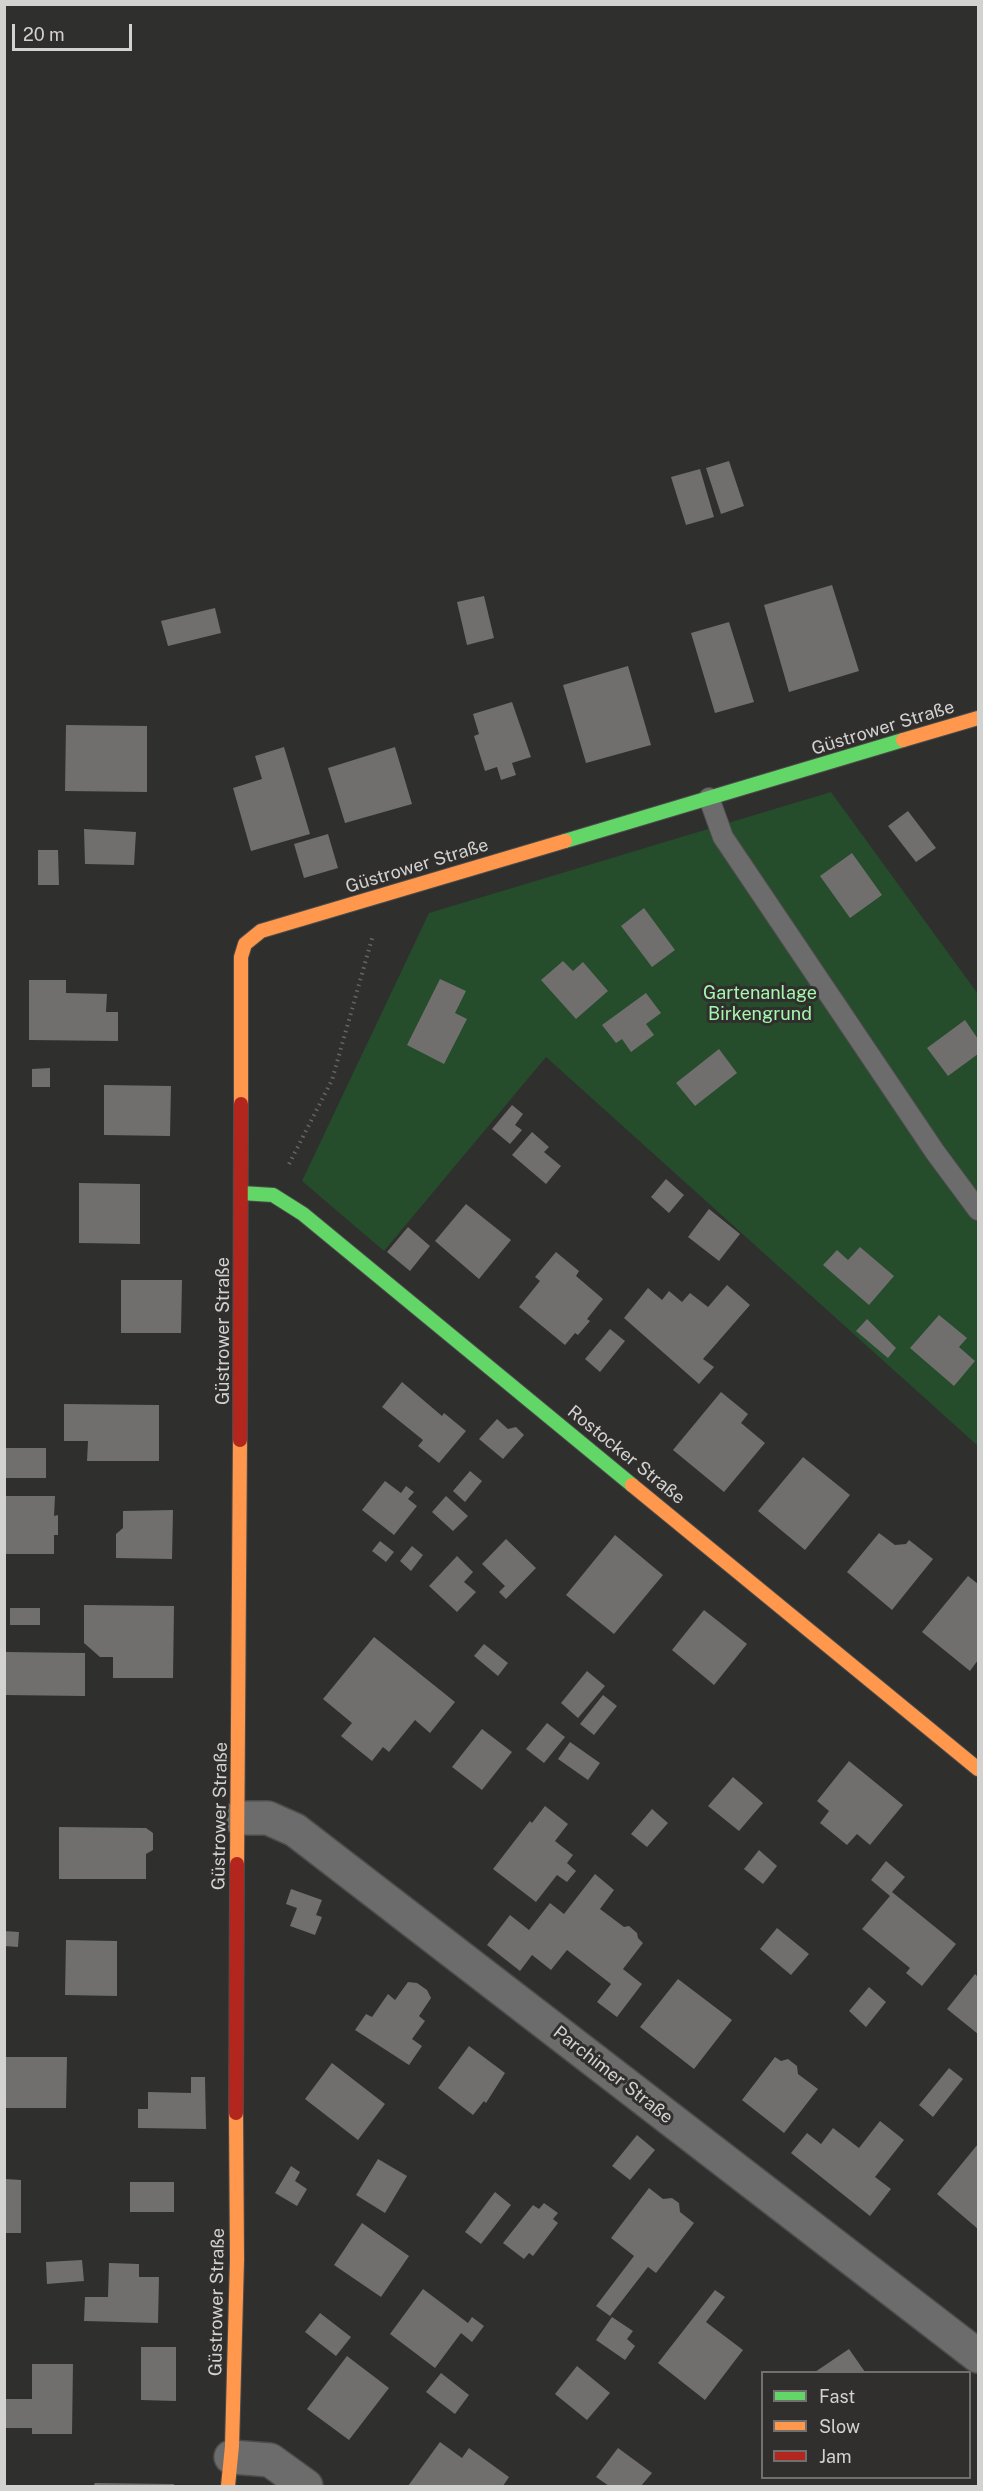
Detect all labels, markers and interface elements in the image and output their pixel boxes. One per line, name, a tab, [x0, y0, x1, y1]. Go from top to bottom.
scale bar	[15, 12, 135, 50]
text: 20 m	[23, 24, 65, 45]
street label: Güstrower Straße	[809, 696, 957, 760]
street label: Güstrower Straße	[343, 834, 491, 898]
park label: Gartenanlage Birkengrund	[703, 982, 817, 1024]
street label: Güstrower Straße	[212, 1257, 234, 1405]
street label: Rostocker Straße	[563, 1401, 689, 1509]
street label: Güstrower Straße	[208, 1742, 232, 1890]
street label: Parchimer Straße	[549, 2022, 677, 2128]
street label: Güstrower Straße	[205, 2228, 229, 2376]
legend	[761, 2371, 971, 2479]
text: Fast	[819, 2386, 855, 2407]
text: Slow	[819, 2416, 860, 2437]
text: Jam	[819, 2446, 852, 2467]

